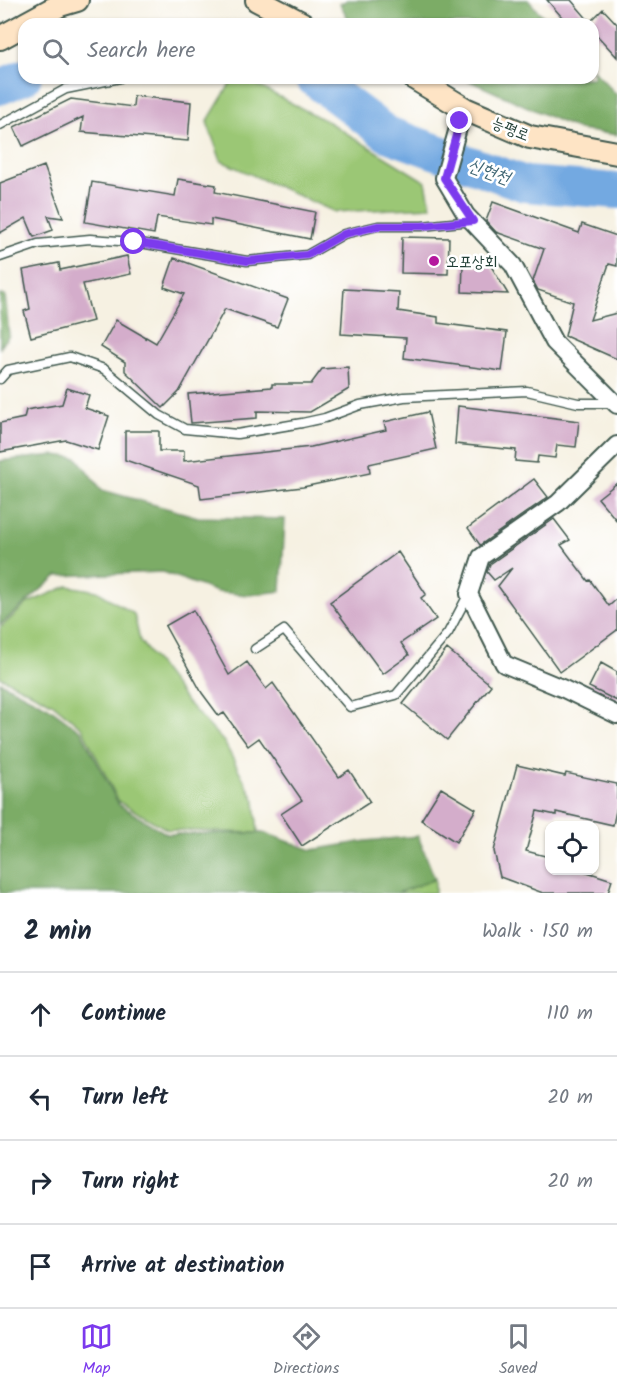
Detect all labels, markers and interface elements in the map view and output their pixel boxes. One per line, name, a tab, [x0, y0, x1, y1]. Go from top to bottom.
search box	[18, 18, 599, 84]
text: Search here	[87, 34, 195, 69]
icon: search	[39, 35, 72, 68]
route end	[446, 107, 472, 133]
street label: 능평로	[488, 111, 533, 148]
water label: 신현천	[463, 151, 515, 194]
route start	[120, 228, 146, 254]
place label: 오포상회	[446, 250, 498, 275]
marker: 오포상회	[427, 254, 441, 268]
map controls	[545, 821, 599, 875]
button: locate	[545, 821, 599, 875]
text: 2 min	[24, 911, 92, 953]
text: Walk · 150 m	[482, 916, 593, 948]
text: Continue	[81, 997, 166, 1032]
icon: ahead	[24, 998, 57, 1031]
text: 110 m	[547, 998, 593, 1030]
text: Turn left	[81, 1081, 168, 1116]
icon: left	[24, 1082, 57, 1115]
text: 20 m	[547, 1082, 593, 1114]
text: Turn right	[81, 1165, 179, 1200]
icon: right	[24, 1166, 57, 1199]
text: 20 m	[547, 1166, 593, 1198]
text: Arrive at destination	[81, 1249, 284, 1284]
icon: arrive	[24, 1250, 57, 1283]
tab: Map	[80, 1320, 113, 1381]
tab: Directions	[273, 1320, 339, 1381]
tab: Saved	[499, 1320, 537, 1381]

